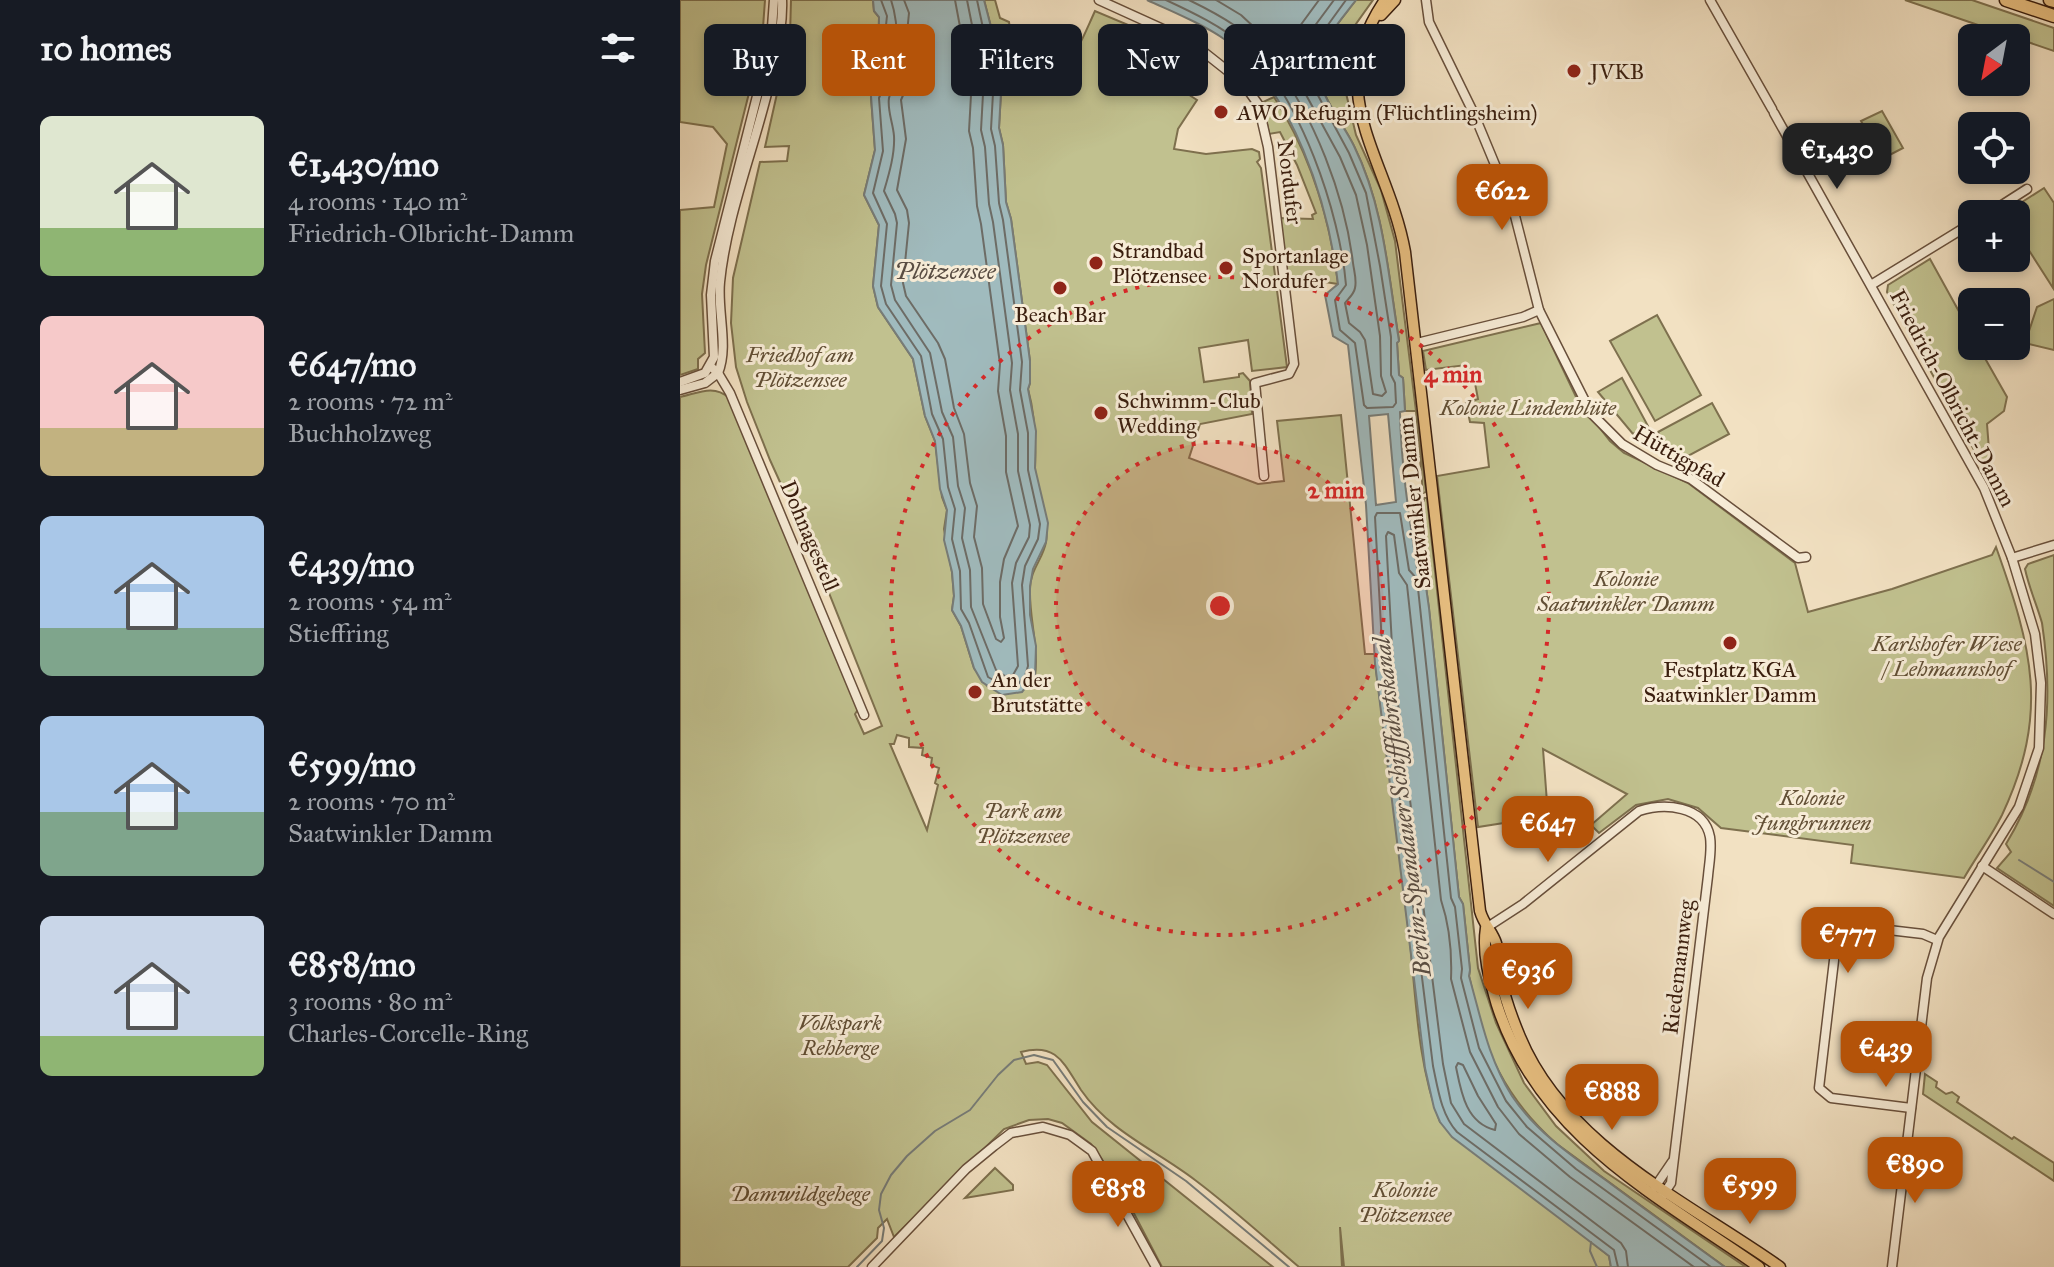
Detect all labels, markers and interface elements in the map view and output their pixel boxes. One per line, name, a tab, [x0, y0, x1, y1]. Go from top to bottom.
chip: Buy	[704, 24, 806, 96]
chip: Rent	[822, 24, 935, 96]
chip: Filters	[951, 24, 1082, 96]
chip: New	[1098, 24, 1208, 96]
chip: Apartment	[1224, 24, 1405, 96]
north arrow	[1958, 24, 2030, 96]
map controls	[1958, 24, 2030, 360]
icon: filters	[596, 26, 640, 70]
text: 10 homes	[40, 28, 171, 69]
place label: JVKB	[1588, 58, 1644, 85]
marker: JVKB	[1565, 62, 1583, 80]
place label: AWO Refugim (Flüchtlingsheim)	[1236, 99, 1538, 126]
marker: AWO Refugim (Flüchtlingsheim)	[1212, 103, 1230, 121]
button: locate	[1958, 112, 2030, 184]
pin: €1,430	[1772, 123, 1902, 191]
text: €1,430	[1800, 133, 1874, 165]
street label: Nordufer	[1271, 138, 1309, 227]
text: €1,430/mo	[288, 144, 439, 185]
icon: home	[104, 148, 200, 244]
pin: €622	[1455, 164, 1549, 232]
text: €622	[1475, 174, 1529, 206]
text: 4 rooms · 140 m²	[288, 185, 467, 217]
button: +	[1958, 200, 2030, 272]
text: Friedrich-Olbricht-Damm	[288, 217, 574, 249]
place label: Strandbad Plötzensee	[1112, 237, 1207, 289]
place label: Sportanlage Nordufer	[1242, 242, 1349, 294]
marker: Strandbad Plötzensee	[1087, 254, 1105, 272]
water label: Plötzensee	[894, 256, 997, 286]
marker: Sportanlage Nordufer	[1217, 259, 1235, 277]
marker: Beach Bar	[1051, 279, 1069, 297]
street label: Friedrich-Olbricht-Damm	[1884, 285, 2022, 512]
button: −	[1958, 288, 2030, 360]
place label: Beach Bar	[1014, 301, 1106, 328]
park label: Friedhof am Plötzensee	[745, 341, 854, 393]
text: €647/mo	[288, 344, 416, 385]
icon: home	[104, 348, 200, 444]
text: 4 min	[1424, 359, 1482, 389]
text: 2 rooms · 72 m²	[288, 385, 452, 417]
place label: Schwimm-Club Wedding	[1117, 387, 1261, 439]
park label: Kolonie Lindenblüte	[1439, 394, 1617, 421]
marker: Schwimm-Club Wedding	[1092, 404, 1110, 422]
street label: Saatwinkler Damm	[1391, 415, 1436, 591]
text: Buchholzweg	[288, 417, 431, 449]
street label: Hüttigpfad	[1628, 419, 1730, 493]
text: 2 min	[1308, 475, 1364, 505]
street label: Dohnagestell	[774, 476, 846, 596]
text: €439/mo	[288, 544, 414, 585]
icon: home	[104, 548, 200, 644]
park label: Kolonie Saatwinkler Damm	[1536, 565, 1715, 617]
text: 2 rooms · 54 m²	[288, 585, 452, 617]
centre of rings	[1206, 592, 1234, 620]
text: Stieffring	[288, 617, 389, 649]
park label: Karlshofer Wiese / Lehmannshof	[1871, 630, 2022, 682]
water label: Berlin-Spandauer Schifffahrtskanal	[1366, 633, 1439, 979]
marker: Festplatz KGA Saatwinkler Damm	[1721, 634, 1739, 652]
place label: Festplatz KGA Saatwinkler Damm	[1643, 656, 1817, 708]
place label: An der Brutstätte	[990, 666, 1083, 718]
marker: An der Brutstätte	[966, 683, 984, 701]
text: €599/mo	[288, 744, 416, 785]
icon: home	[104, 748, 200, 844]
park label: Kolonie Jungbrunnen	[1751, 784, 1872, 836]
text: 2 rooms · 70 m²	[288, 785, 455, 817]
pin: €647	[1501, 796, 1595, 864]
park label: Park am Plötzensee	[977, 797, 1070, 849]
text: €647	[1520, 806, 1576, 838]
text: Saatwinkler Damm	[288, 817, 493, 849]
street label: Riedemannweg	[1656, 897, 1700, 1036]
pin: €777	[1801, 907, 1895, 975]
text: €777	[1819, 917, 1877, 949]
pin: €936	[1481, 943, 1575, 1011]
text: €858/mo	[288, 944, 416, 985]
icon: home	[104, 948, 200, 1044]
text: €936	[1501, 953, 1555, 985]
text: 3 rooms · 80 m²	[288, 985, 452, 1017]
park label: Volkspark Rehberge	[798, 1009, 882, 1061]
text: Charles-Corcelle-Ring	[288, 1017, 528, 1049]
pin: €439	[1839, 1021, 1933, 1089]
text: €439	[1859, 1031, 1913, 1063]
pin: €888	[1565, 1064, 1659, 1132]
text: €888	[1583, 1074, 1641, 1106]
pin: €890	[1868, 1137, 1962, 1205]
text: €890	[1886, 1147, 1944, 1179]
pin: €599	[1703, 1158, 1797, 1226]
pin: €858	[1071, 1161, 1165, 1229]
text: €599	[1722, 1168, 1778, 1200]
text: €858	[1090, 1171, 1146, 1203]
park label: Kolonie Plötzensee	[1359, 1176, 1452, 1228]
park label: Damwildgehege	[730, 1180, 871, 1207]

